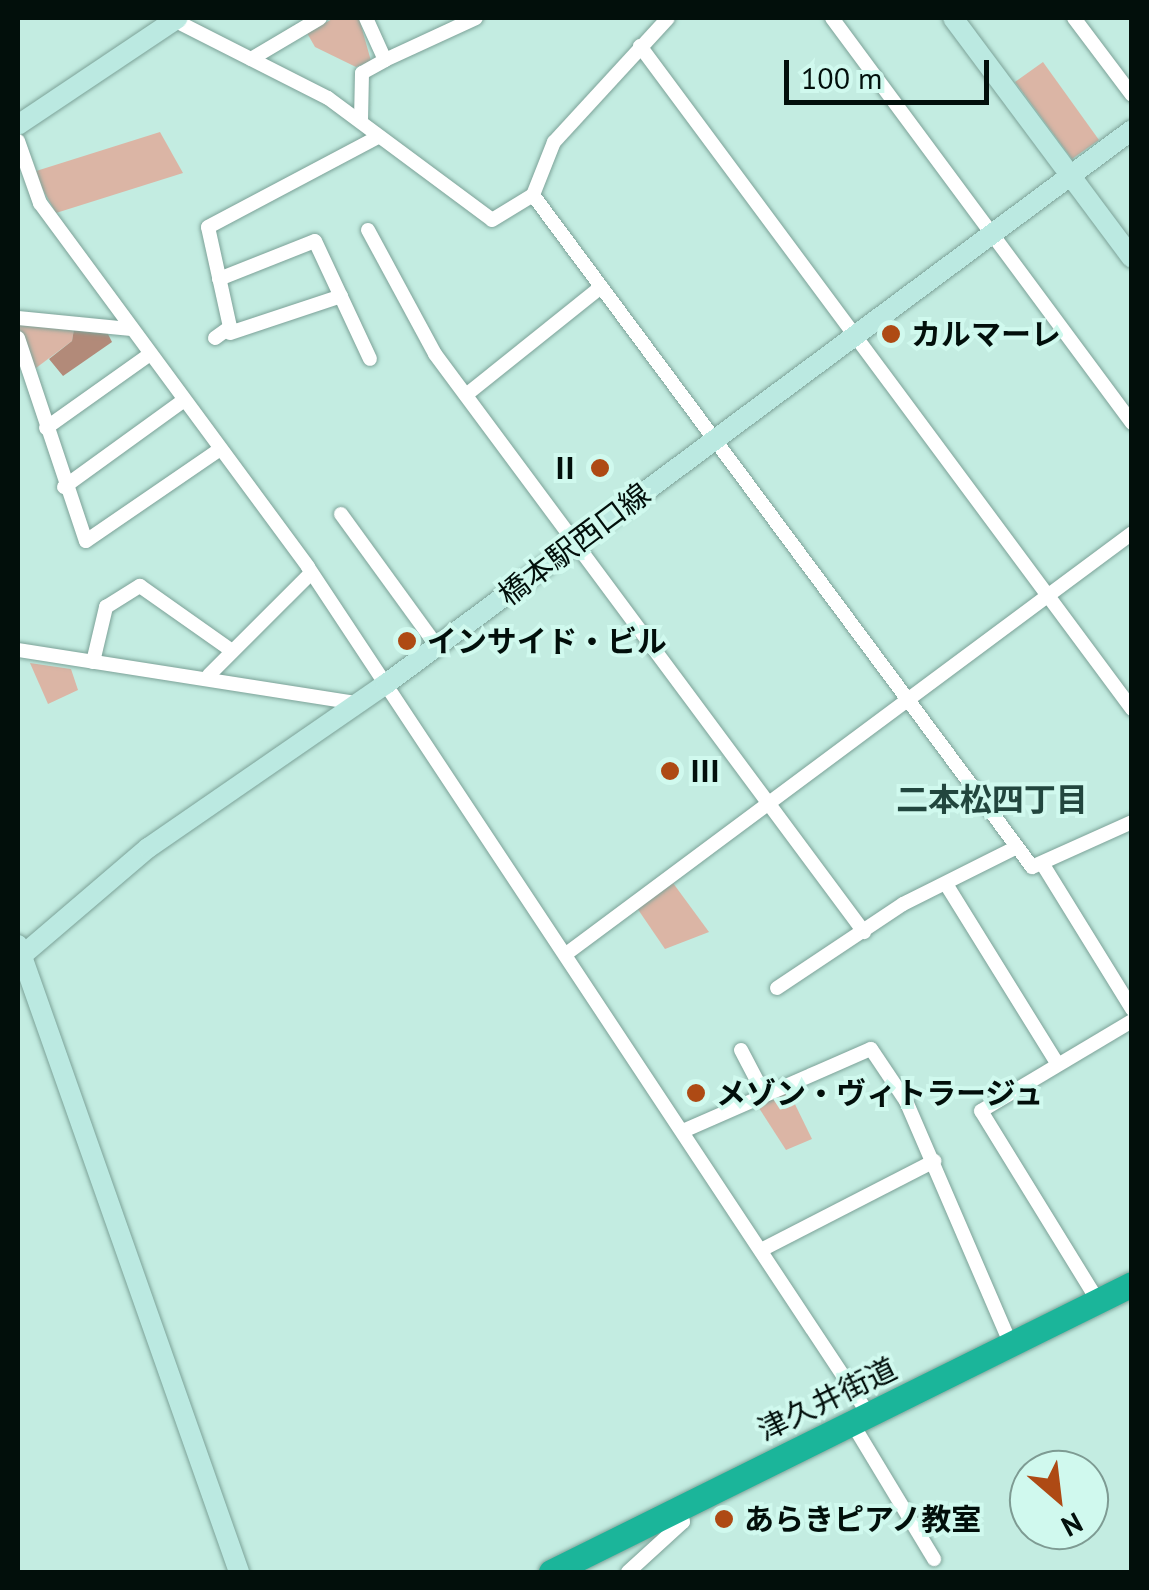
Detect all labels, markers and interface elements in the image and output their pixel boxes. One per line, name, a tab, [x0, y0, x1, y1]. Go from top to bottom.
scale bar	[789, 40, 994, 102]
text: 100 m	[801, 58, 882, 97]
place label: カルマーレ	[911, 316, 1061, 352]
marker: カルマーレ	[880, 323, 902, 345]
place label: Ⅱ	[550, 450, 580, 486]
marker: Ⅱ	[589, 457, 611, 479]
street label: 橋本駅西口線	[491, 475, 657, 613]
place label: インサイド・ビル	[427, 623, 667, 659]
marker: インサイド・ビル	[396, 630, 418, 652]
place label: Ⅲ	[690, 753, 720, 789]
marker: Ⅲ	[659, 760, 681, 782]
district label: 二本松四丁目	[896, 780, 1088, 818]
place label: メゾン・ヴィトラージュ	[716, 1075, 1046, 1111]
marker: メゾン・ヴィトラージュ	[685, 1082, 707, 1104]
street label: 津久井街道	[752, 1350, 902, 1448]
north arrow	[1009, 1450, 1109, 1550]
place label: あらきピアノ教室	[744, 1501, 984, 1537]
text: N	[1056, 1505, 1089, 1546]
marker: あらきピアノ教室	[713, 1508, 735, 1530]

